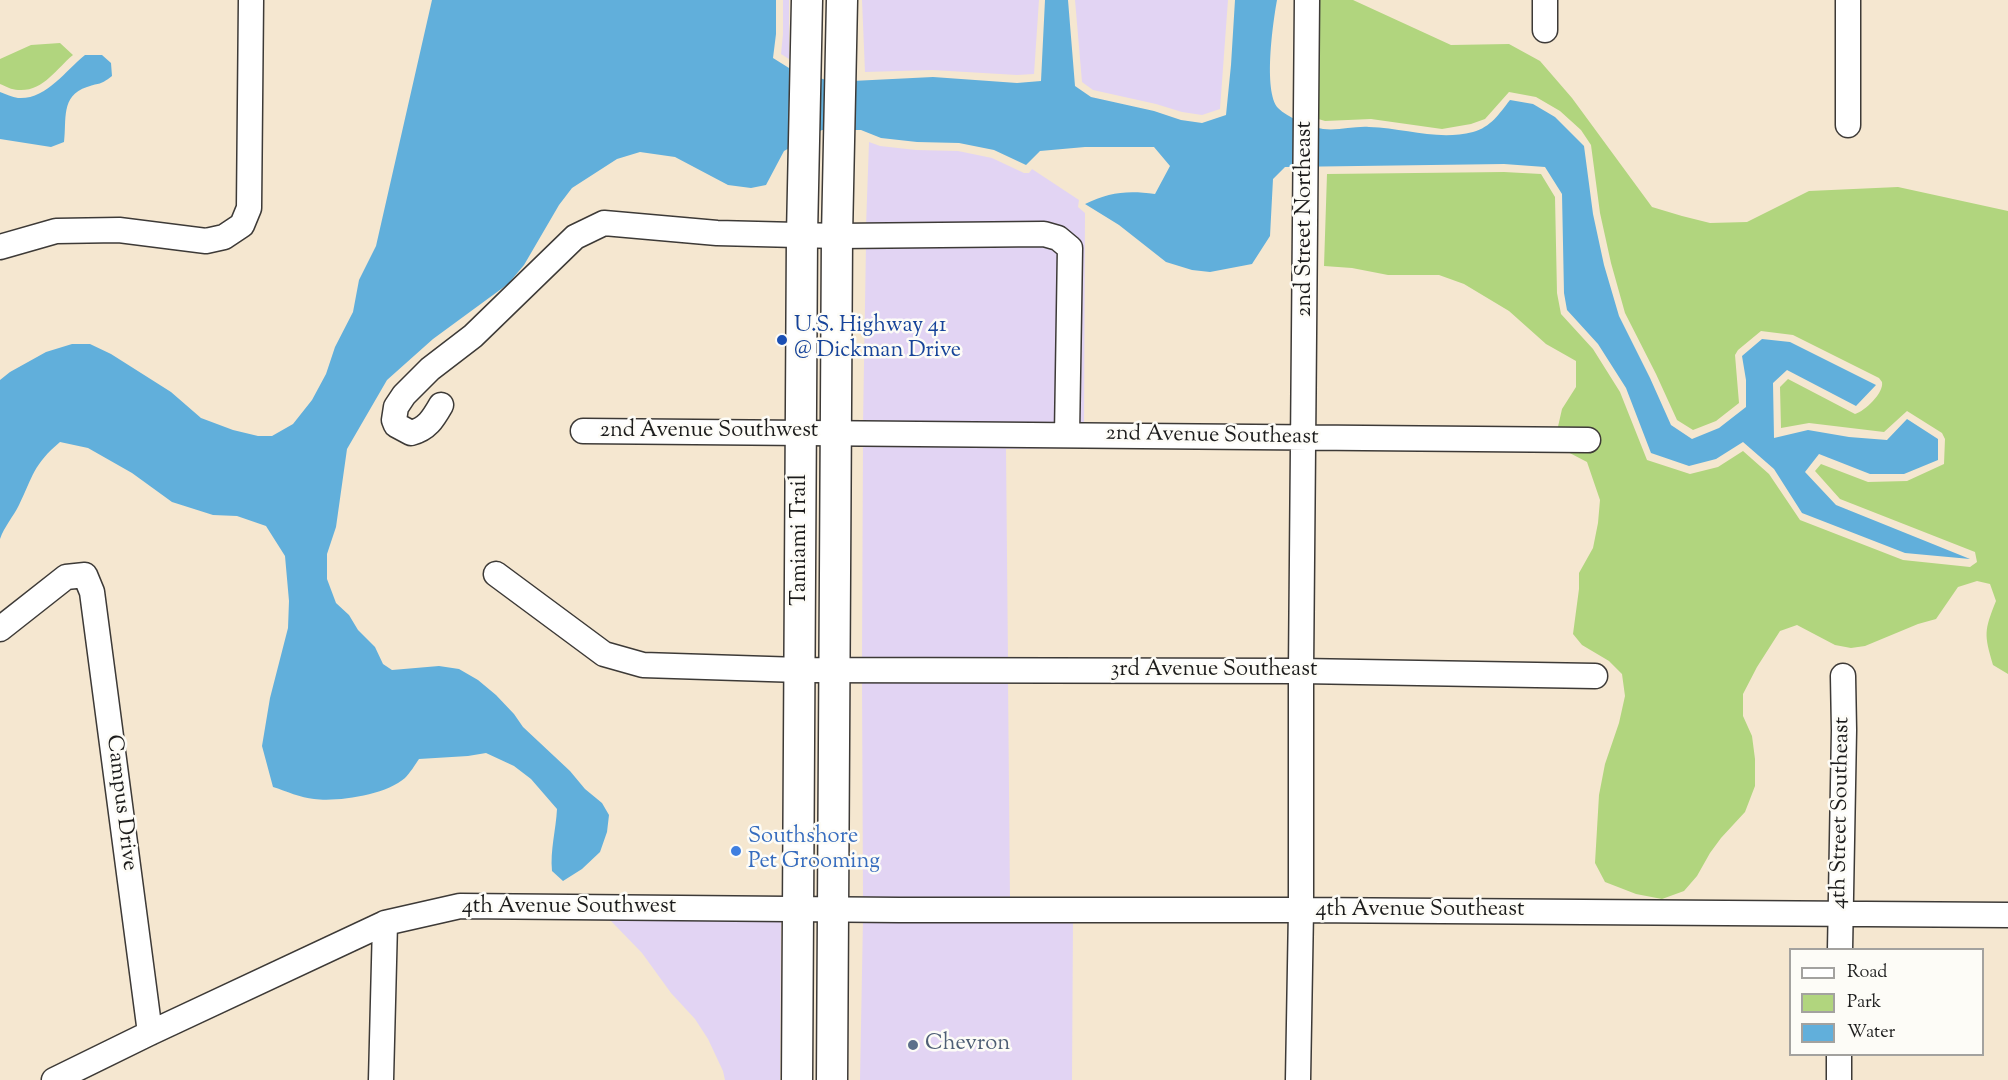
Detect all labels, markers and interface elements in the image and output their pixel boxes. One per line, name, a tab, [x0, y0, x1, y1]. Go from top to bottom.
street label: 2nd Street Northeast	[1293, 121, 1319, 317]
place label: U.S. Highway 41 @ Dickman Drive	[794, 314, 961, 366]
marker: U.S. Highway 41 @ Dickman Drive	[775, 333, 789, 347]
street label: 2nd Avenue Southwest	[600, 419, 818, 445]
street label: 2nd Avenue Southeast	[1105, 422, 1319, 452]
street label: Tamiami Trail	[788, 474, 814, 606]
street label: 3rd Avenue Southeast	[1111, 658, 1317, 684]
street label: 4th Street Southeast	[1827, 717, 1857, 909]
street label: Campus Drive	[99, 734, 141, 872]
place label: Southshore Pet Grooming	[748, 825, 880, 876]
marker: Southshore Pet Grooming	[729, 844, 743, 858]
street label: 4th Avenue Southwest	[462, 895, 676, 921]
street label: 4th Avenue Southeast	[1316, 898, 1524, 924]
legend	[1789, 948, 1984, 1056]
text: Road	[1847, 960, 1887, 986]
text: Park	[1847, 990, 1881, 1016]
text: Water	[1847, 1020, 1895, 1046]
place label: Chevron	[925, 1032, 1010, 1058]
marker: Chevron	[906, 1038, 920, 1052]

